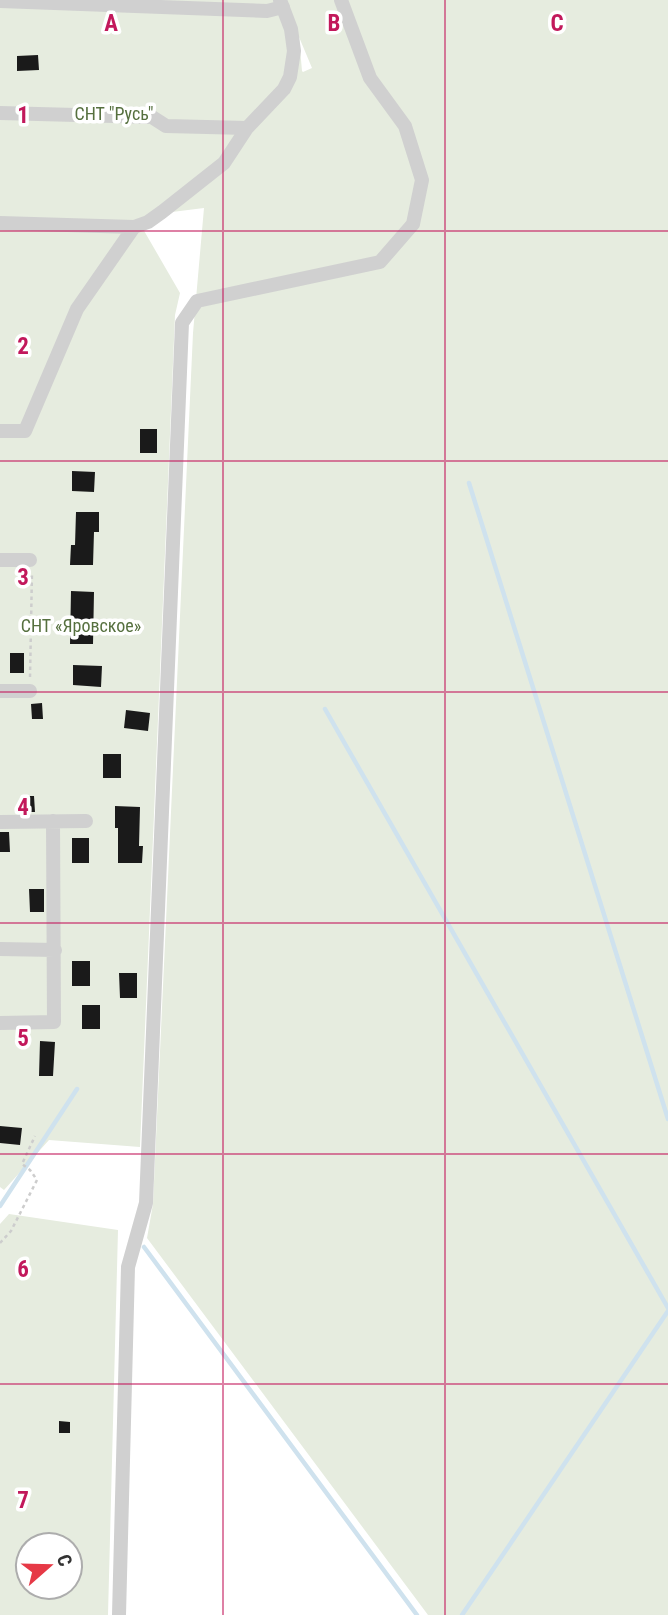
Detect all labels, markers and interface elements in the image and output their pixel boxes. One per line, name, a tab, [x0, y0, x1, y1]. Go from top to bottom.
text: A	[104, 10, 118, 37]
text: B	[328, 10, 340, 37]
text: C	[550, 10, 564, 37]
text: 1	[17, 102, 29, 129]
park label: СНТ "Русь"	[74, 103, 154, 124]
text: 2	[17, 333, 29, 360]
text: 3	[17, 564, 29, 591]
park label: СНТ «Яровское»	[21, 615, 141, 636]
text: 4	[17, 794, 29, 821]
text: 5	[17, 1025, 29, 1052]
text: 6	[17, 1256, 29, 1283]
text: 7	[17, 1487, 29, 1514]
north arrow	[14, 1531, 84, 1601]
text: С	[52, 1551, 77, 1570]

